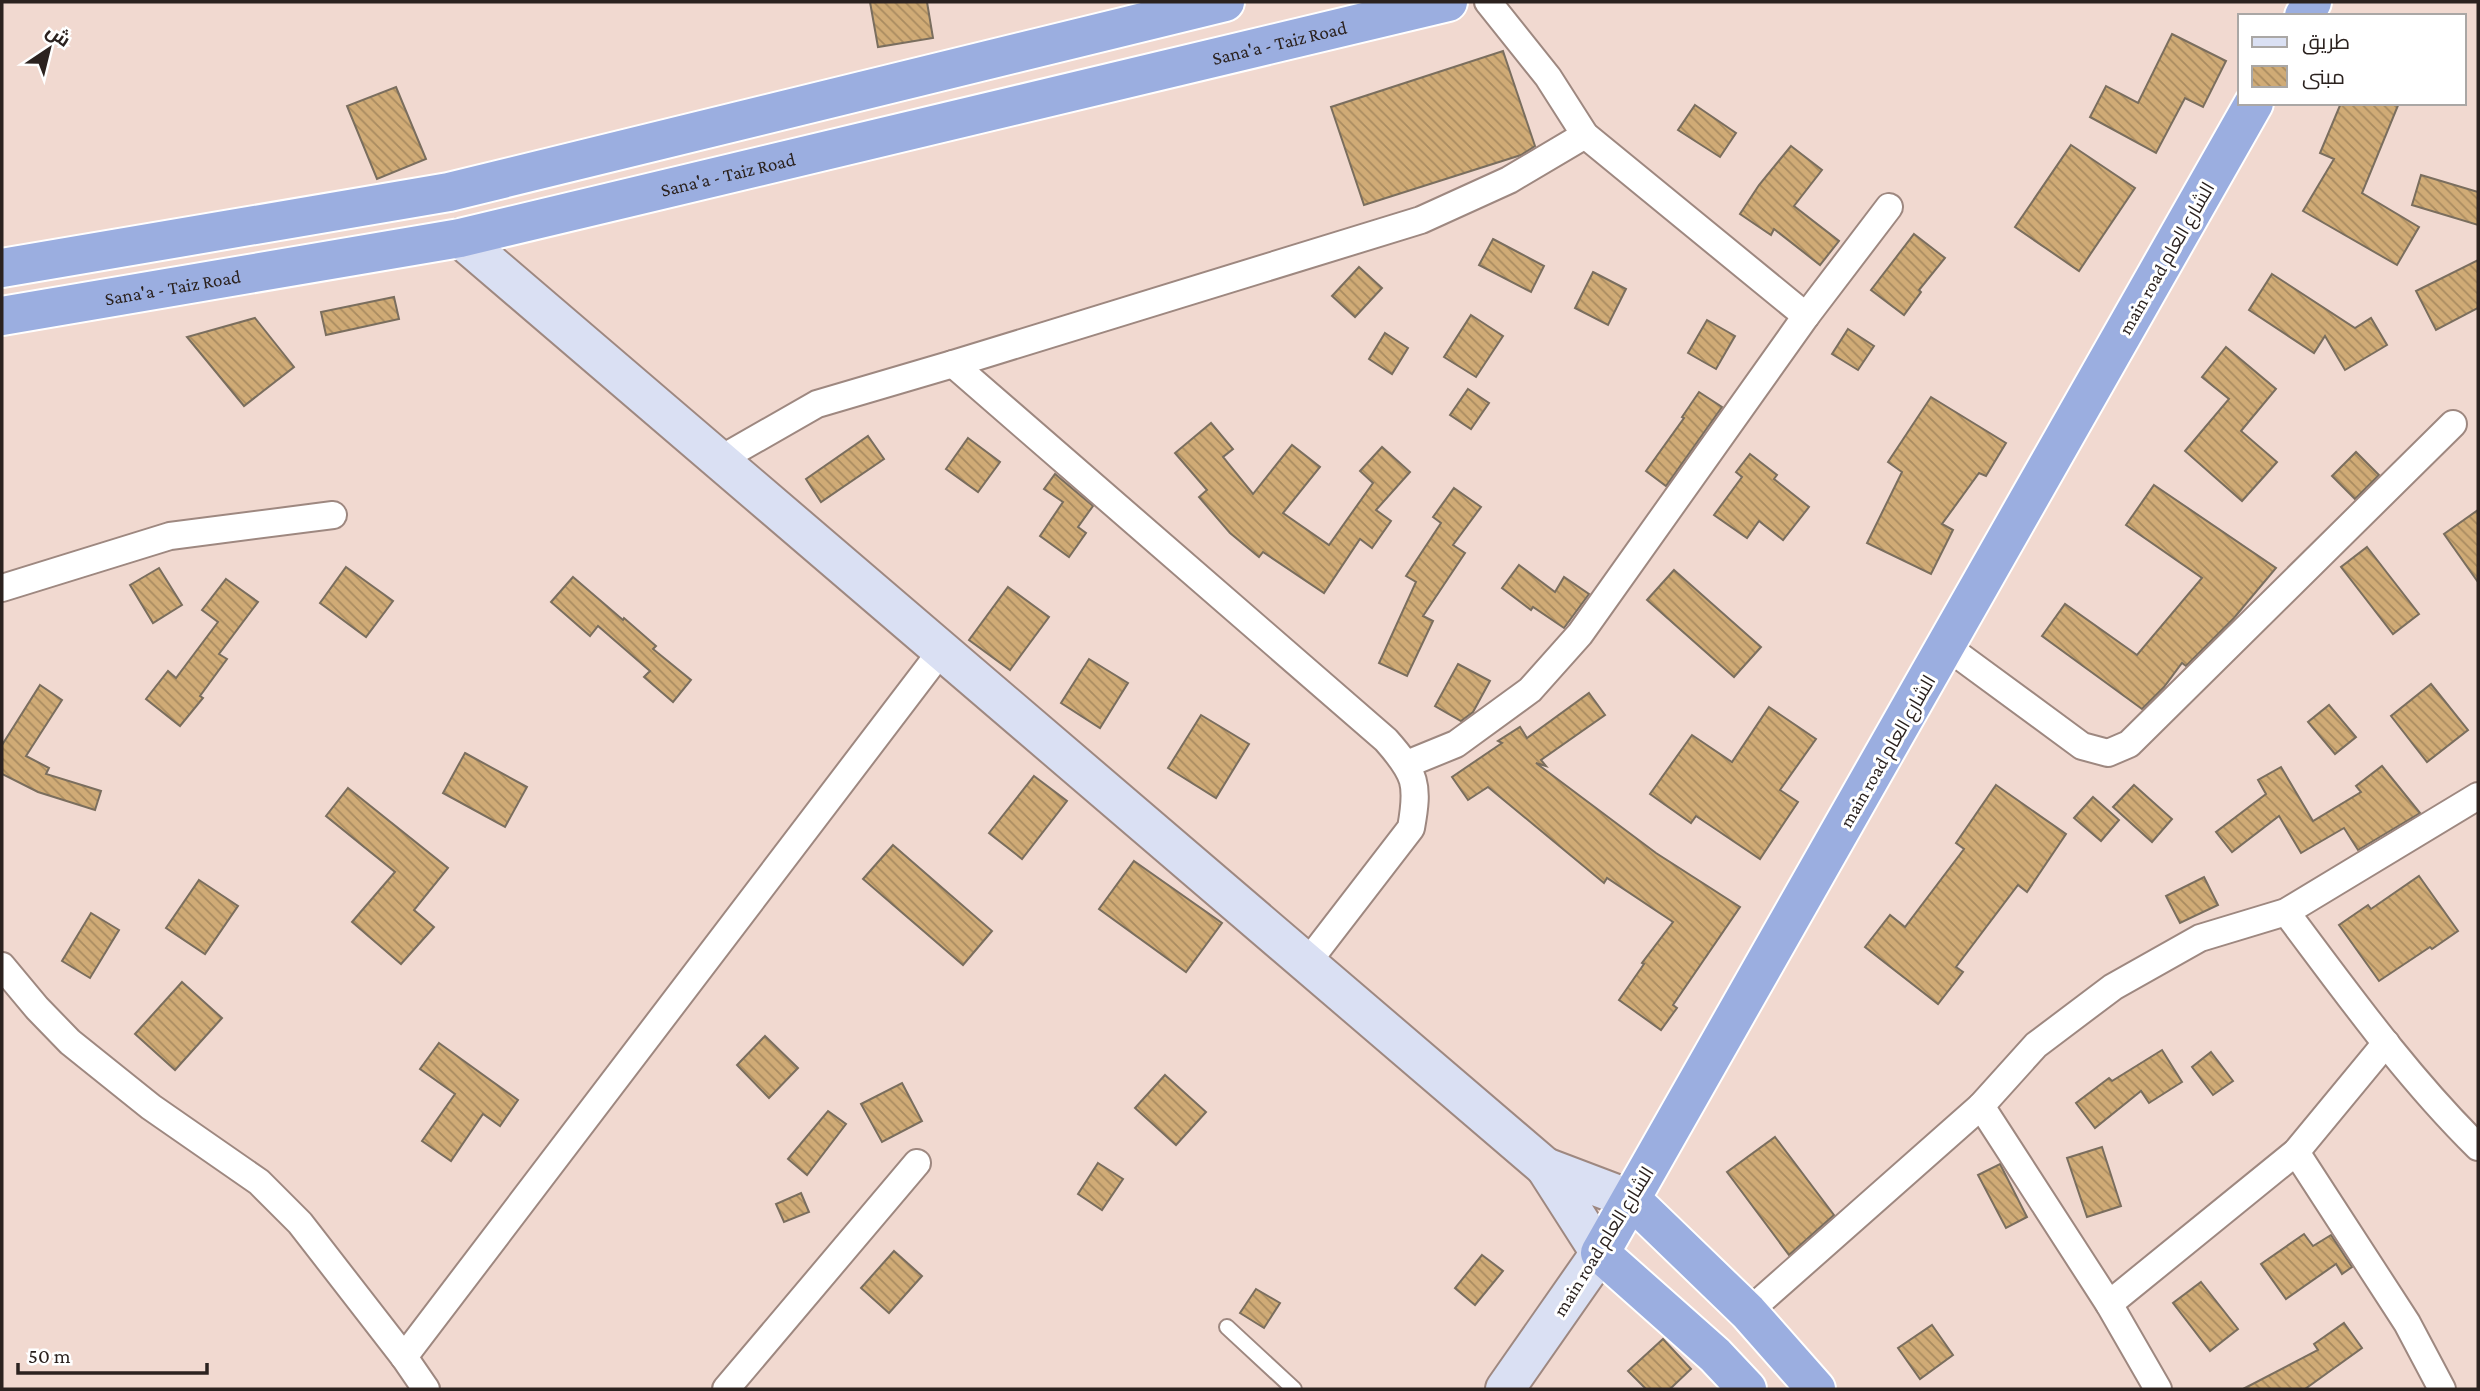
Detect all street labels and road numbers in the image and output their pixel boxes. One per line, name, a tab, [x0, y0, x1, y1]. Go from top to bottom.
street label: Sana'a - Taiz Road	[1210, 17, 1349, 69]
street label: Sana'a - Taiz Road	[659, 148, 797, 201]
street label: main road الشارع العام	[2114, 178, 2221, 340]
street label: Sana'a - Taiz Road	[103, 266, 242, 309]
street label: main road الشارع العام	[1835, 671, 1942, 833]
street label: main road الشارع العام	[1549, 1163, 1660, 1321]

